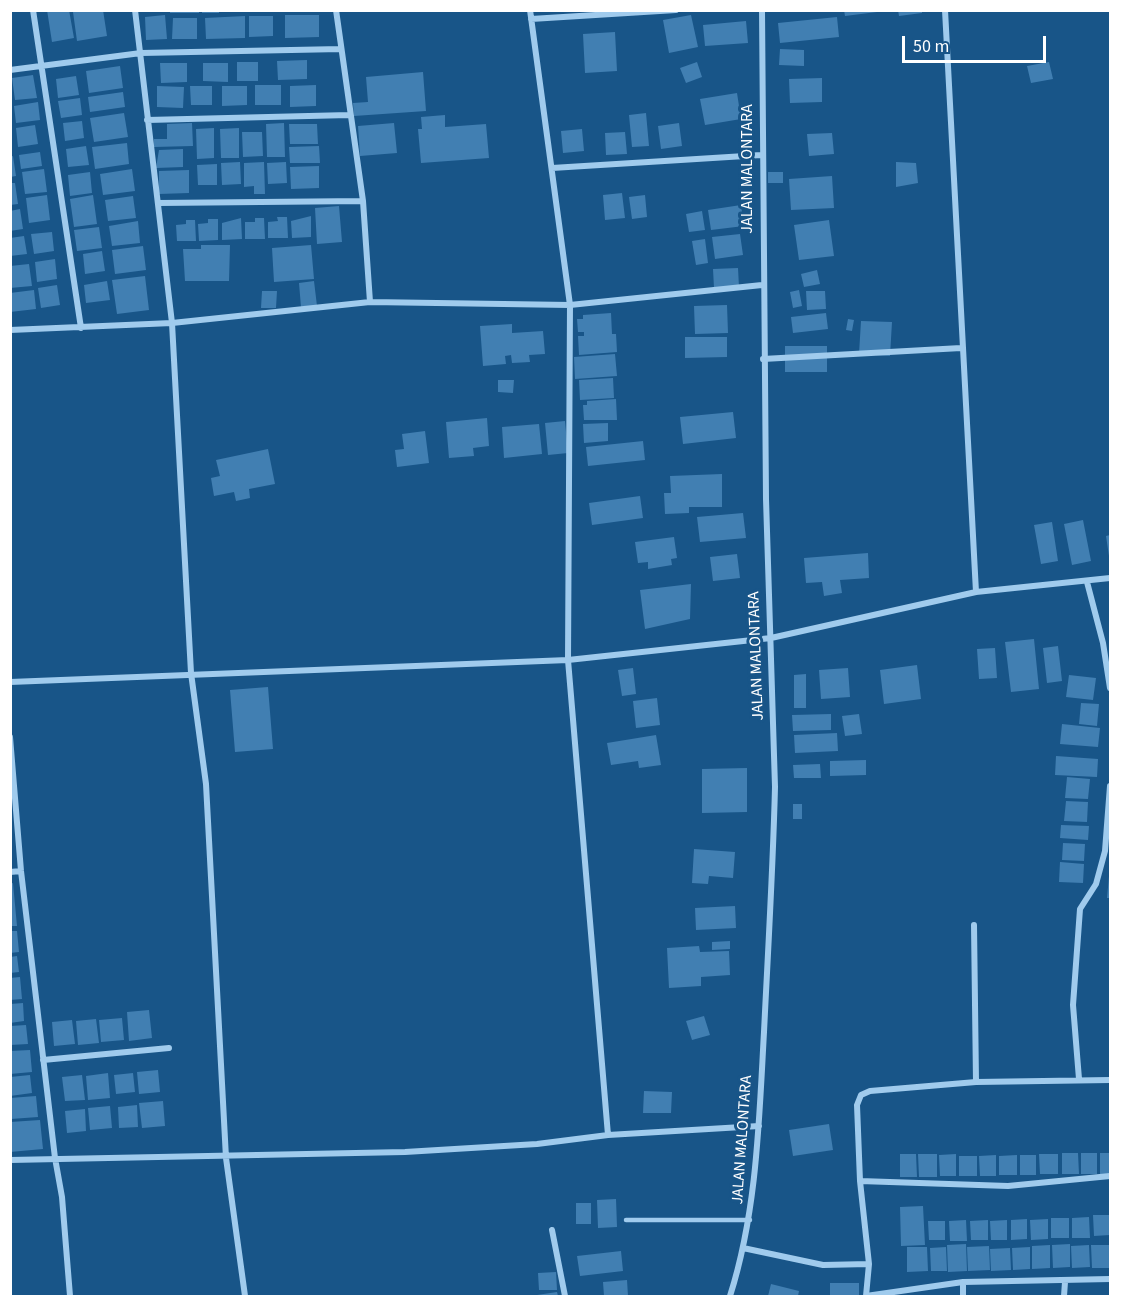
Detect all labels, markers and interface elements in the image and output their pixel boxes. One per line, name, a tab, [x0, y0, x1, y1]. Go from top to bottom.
scale bar	[905, 24, 1049, 62]
text: 50 m	[913, 34, 949, 59]
street label: JALAN MALONTARA	[738, 104, 758, 234]
street label: JALAN MALONTARA	[745, 591, 769, 721]
street label: JALAN MALONTARA	[729, 1075, 757, 1205]

